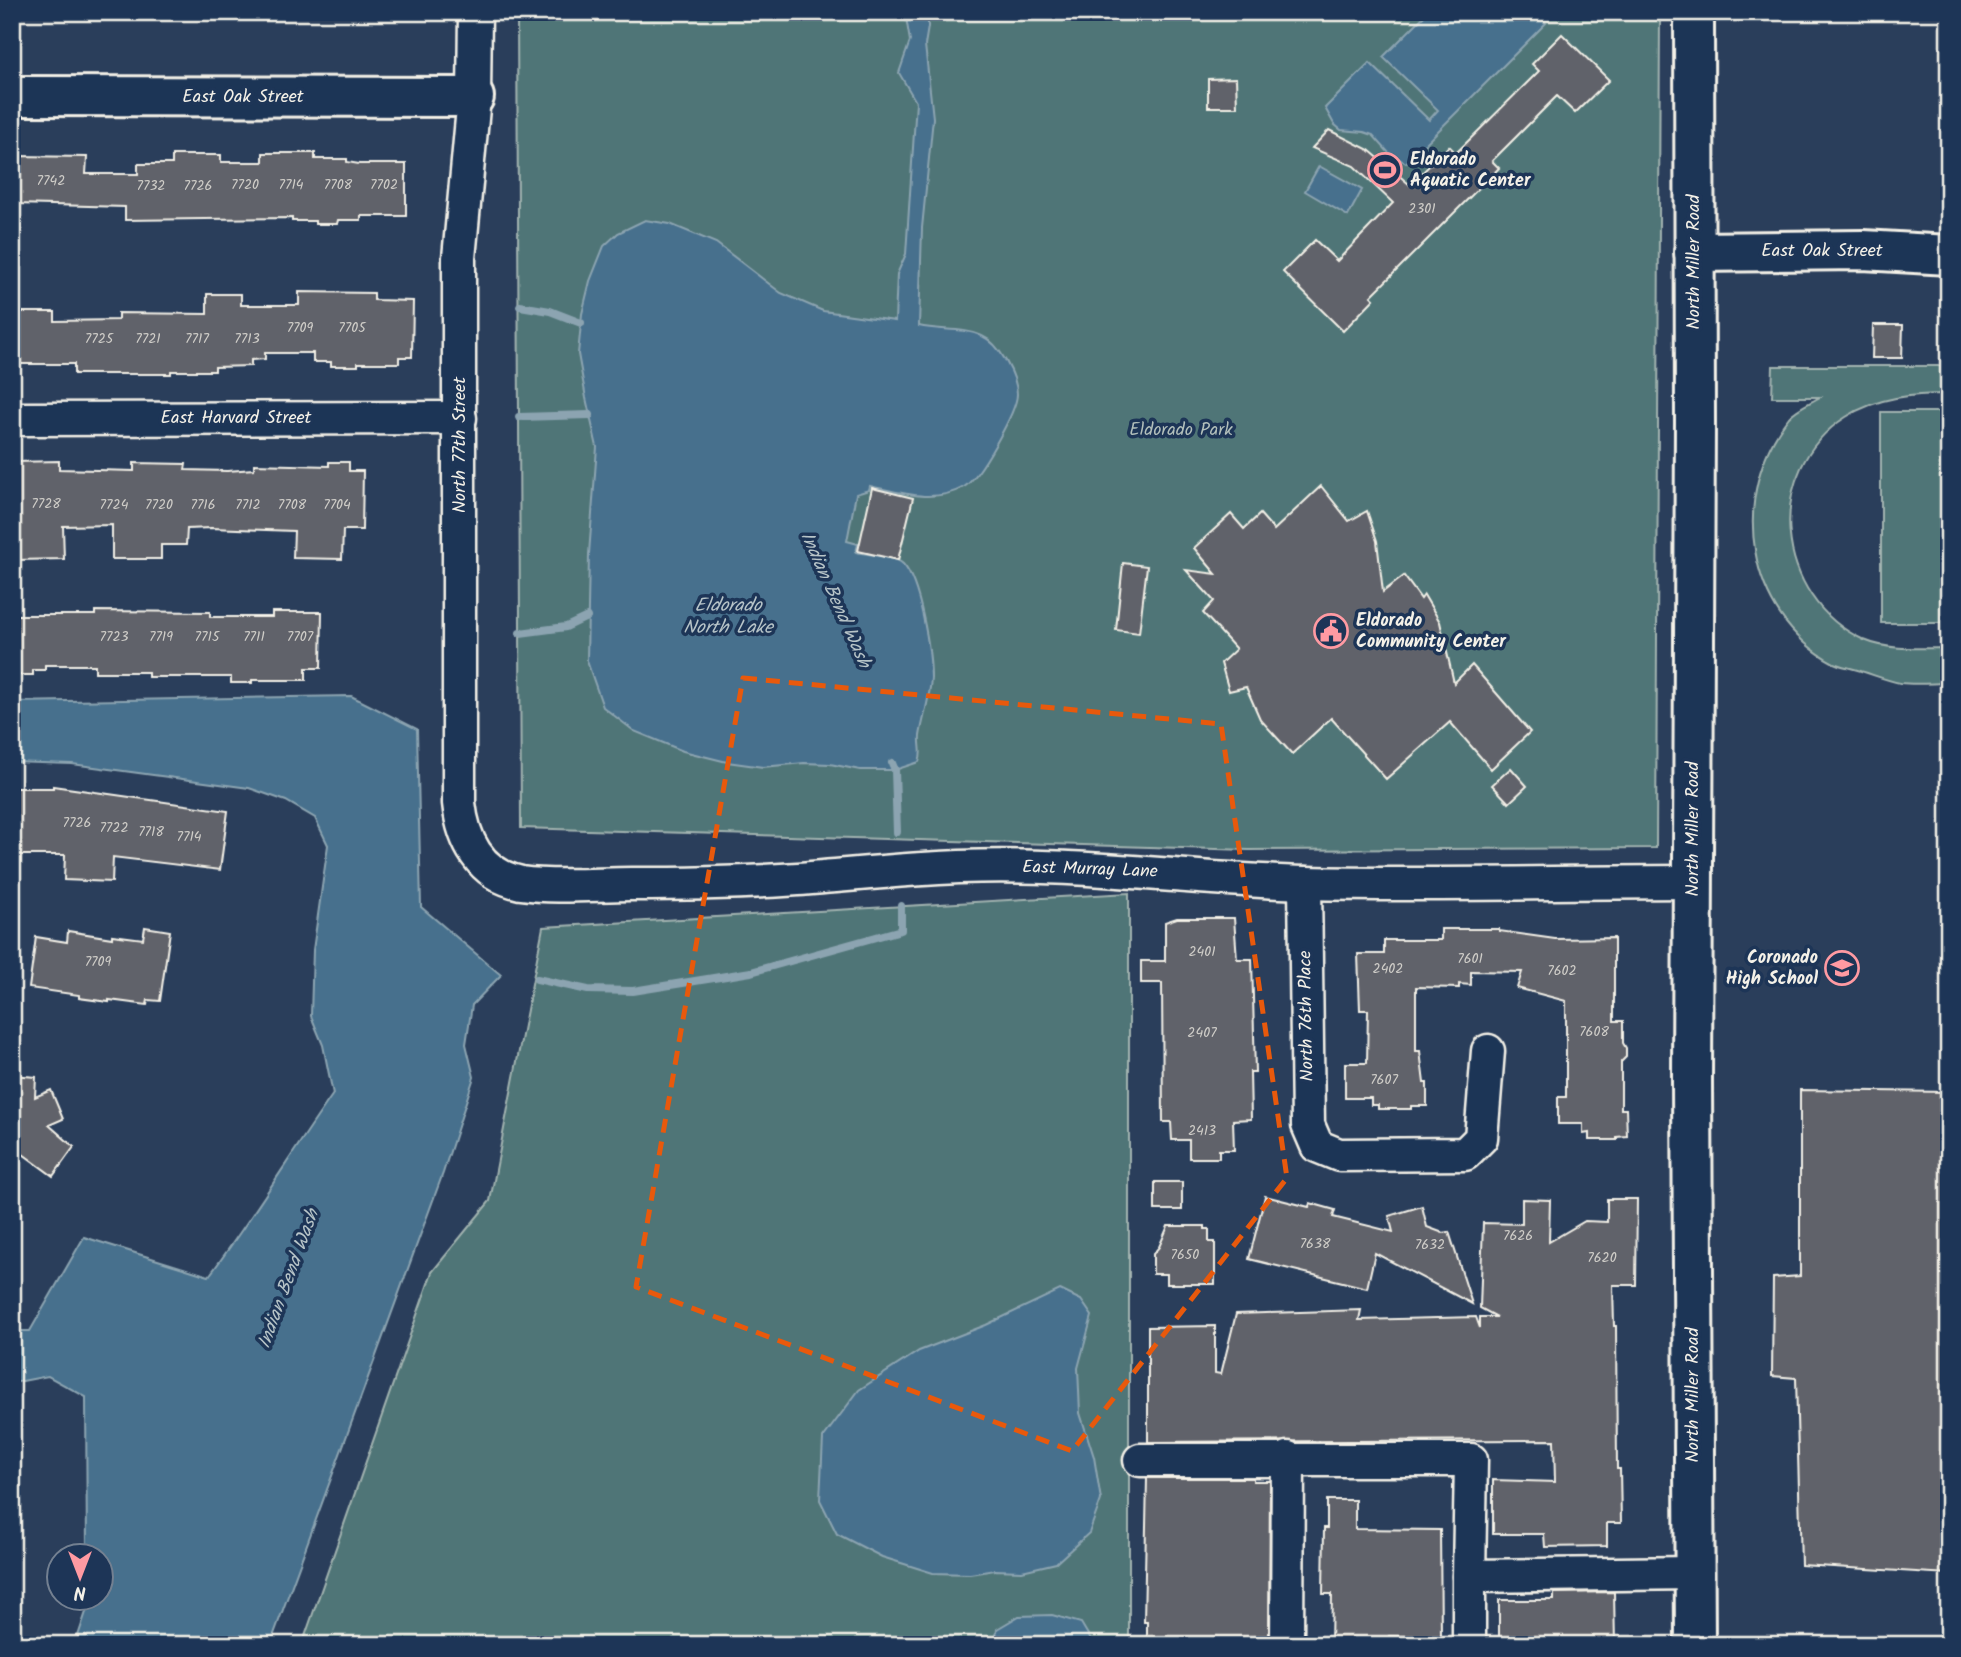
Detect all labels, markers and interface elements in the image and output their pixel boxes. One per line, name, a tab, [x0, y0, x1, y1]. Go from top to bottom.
street label: East Oak Street	[182, 83, 305, 112]
place label: Eldorado Aquatic Center	[1410, 146, 1532, 196]
sports icon: Eldorado Aquatic Center	[1366, 151, 1404, 189]
house number: 7742	[37, 170, 65, 192]
house number: 7720	[231, 174, 259, 196]
house number: 7714	[278, 174, 304, 196]
house number: 7708	[324, 174, 353, 196]
house number: 7702	[370, 174, 398, 196]
house number: 7732	[136, 175, 166, 197]
house number: 7726	[184, 175, 212, 197]
street label: North Miller Road	[1680, 194, 1709, 329]
house number: 2301	[1408, 198, 1436, 220]
street label: East Oak Street	[1761, 237, 1884, 266]
house number: 7709	[287, 317, 314, 339]
house number: 7705	[338, 317, 367, 339]
house number: 7725	[85, 328, 115, 350]
house number: 7721	[135, 328, 161, 350]
house number: 7717	[185, 328, 209, 350]
house number: 7713	[234, 328, 260, 350]
street label: North 77th Street	[446, 376, 475, 513]
street label: East Harvard Street	[160, 404, 313, 433]
park label: Eldorado Park	[1129, 416, 1233, 445]
house number: 7728	[31, 493, 61, 515]
house number: 7724	[100, 494, 129, 516]
house number: 7720	[145, 494, 173, 516]
house number: 7716	[190, 494, 216, 516]
house number: 7712	[235, 494, 261, 516]
house number: 7708	[278, 494, 307, 516]
house number: 7704	[323, 494, 351, 516]
water label: Indian Bend Wash	[791, 527, 879, 675]
water label: Eldorado North Lake	[683, 591, 775, 643]
place label: Eldorado Community Center	[1356, 607, 1507, 657]
public building icon: Eldorado Community Center	[1312, 612, 1350, 650]
house number: 7723	[99, 626, 129, 648]
house number: 7719	[149, 626, 173, 648]
house number: 7715	[195, 626, 221, 648]
house number: 7711	[243, 626, 265, 648]
house number: 7707	[287, 626, 314, 648]
street label: North Miller Road	[1679, 761, 1708, 896]
house number: 7726	[63, 812, 91, 834]
house number: 7722	[99, 817, 129, 839]
house number: 7718	[138, 821, 164, 843]
house number: 7714	[176, 826, 202, 848]
street label: East Murray Lane	[1022, 853, 1158, 887]
house number: 2401	[1188, 941, 1216, 963]
place label: Coronado High School	[1726, 944, 1818, 994]
house number: 7601	[1457, 948, 1483, 970]
school or university icon: Coronado High School	[1823, 949, 1861, 987]
street label: North 76th Place	[1291, 950, 1323, 1082]
house number: 7709	[85, 951, 112, 973]
house number: 2402	[1373, 958, 1403, 980]
house number: 7602	[1547, 960, 1577, 982]
house number: 7608	[1579, 1021, 1609, 1043]
house number: 2407	[1187, 1022, 1217, 1044]
house number: 7607	[1370, 1069, 1398, 1091]
house number: 2413	[1188, 1120, 1216, 1142]
water label: Indian Bend Wash	[250, 1203, 329, 1353]
house number: 7626	[1503, 1225, 1533, 1247]
house number: 7638	[1300, 1233, 1331, 1255]
house number: 7632	[1415, 1234, 1445, 1256]
house number: 7650	[1171, 1244, 1199, 1266]
house number: 7620	[1587, 1247, 1617, 1269]
street label: North Miller Road	[1679, 1327, 1708, 1462]
north arrow	[46, 1542, 116, 1612]
text: N	[74, 1577, 86, 1607]

